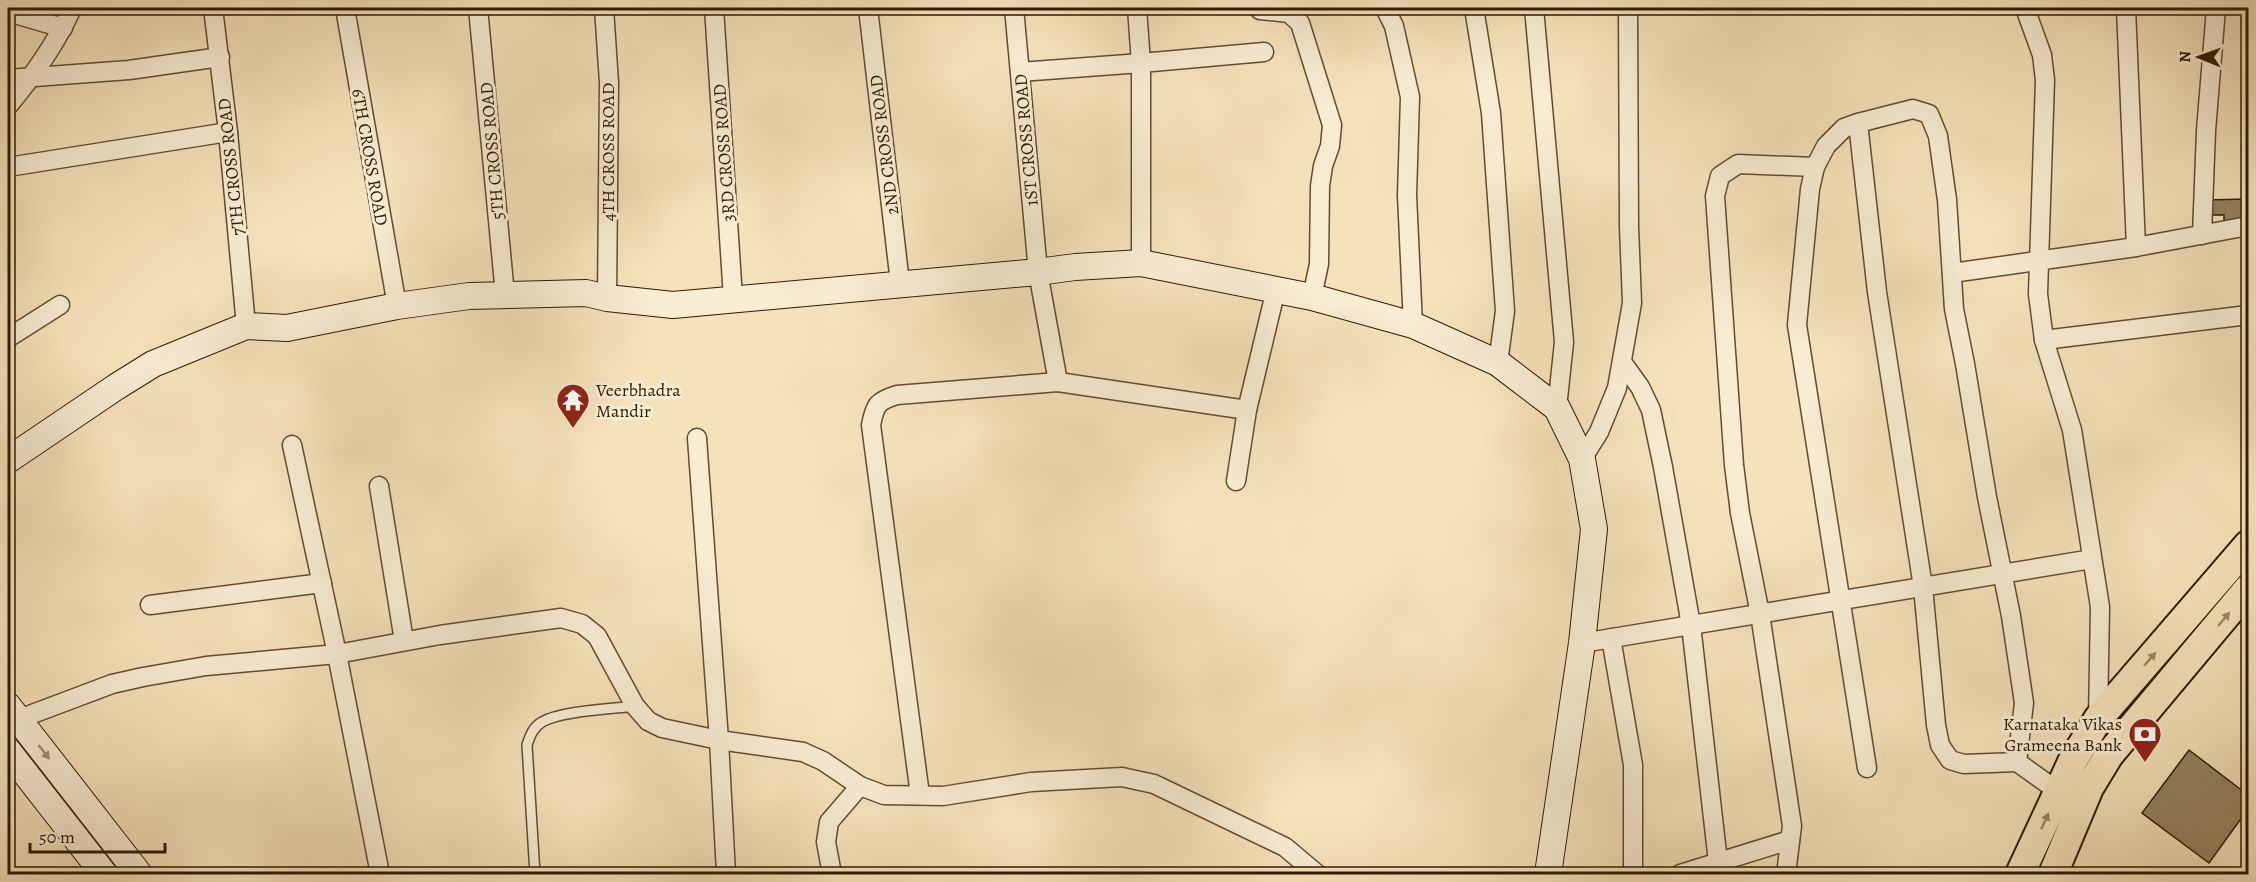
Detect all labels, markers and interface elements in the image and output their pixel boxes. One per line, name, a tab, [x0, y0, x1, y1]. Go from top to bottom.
north arrow	[2169, 27, 2229, 87]
text: N	[2174, 50, 2196, 63]
street label: 2ND CROSS ROAD	[863, 73, 905, 217]
street label: 1ST CROSS ROAD	[1008, 73, 1044, 207]
street label: 5TH CROSS ROAD	[474, 81, 510, 221]
street label: 4TH CROSS ROAD	[596, 83, 620, 221]
street label: 3RD CROSS ROAD	[707, 83, 741, 223]
street label: 6TH CROSS ROAD	[346, 87, 394, 227]
street label: 7TH CROSS ROAD	[212, 97, 250, 237]
place label: Veerbhadra Mandir	[595, 378, 681, 423]
temple icon: Veerbhadra Mandir	[555, 382, 591, 429]
one-way arrow	[2217, 611, 2230, 627]
one-way arrow	[2143, 652, 2156, 667]
place label: Karnataka Vikas Grameena Bank	[2003, 712, 2122, 757]
bank icon: Karnataka Vikas Grameena Bank	[2127, 716, 2163, 763]
one-way arrow	[38, 744, 50, 760]
one-way arrow	[2040, 813, 2049, 830]
scale bar	[30, 816, 165, 854]
text: 50 m	[39, 825, 75, 849]

